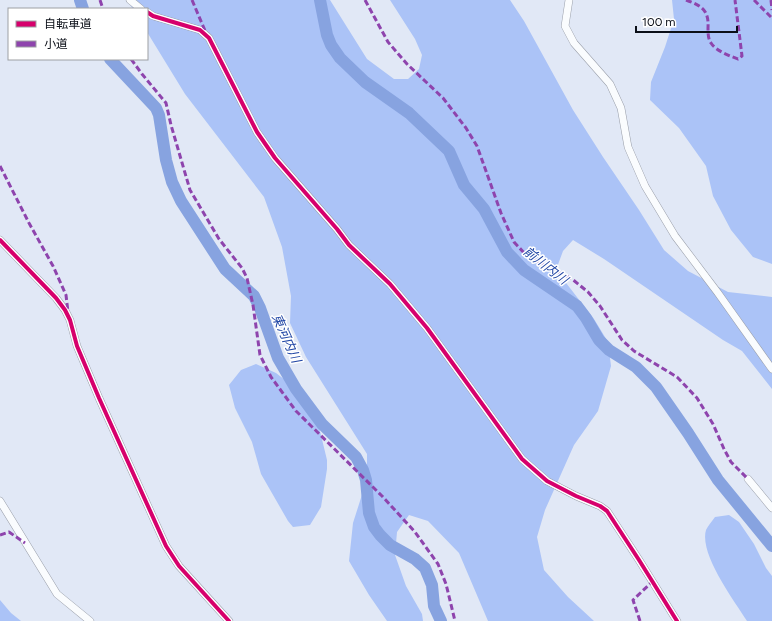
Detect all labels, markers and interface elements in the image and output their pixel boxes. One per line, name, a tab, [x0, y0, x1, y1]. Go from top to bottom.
legend	[8, 8, 148, 60]
scale bar	[636, 8, 737, 34]
text: 100 m	[642, 15, 676, 29]
text: 自転車道	[44, 17, 92, 31]
text: 小道	[44, 37, 68, 51]
water label: 前川内川	[521, 243, 572, 289]
water label: 東河内川	[269, 311, 305, 367]

